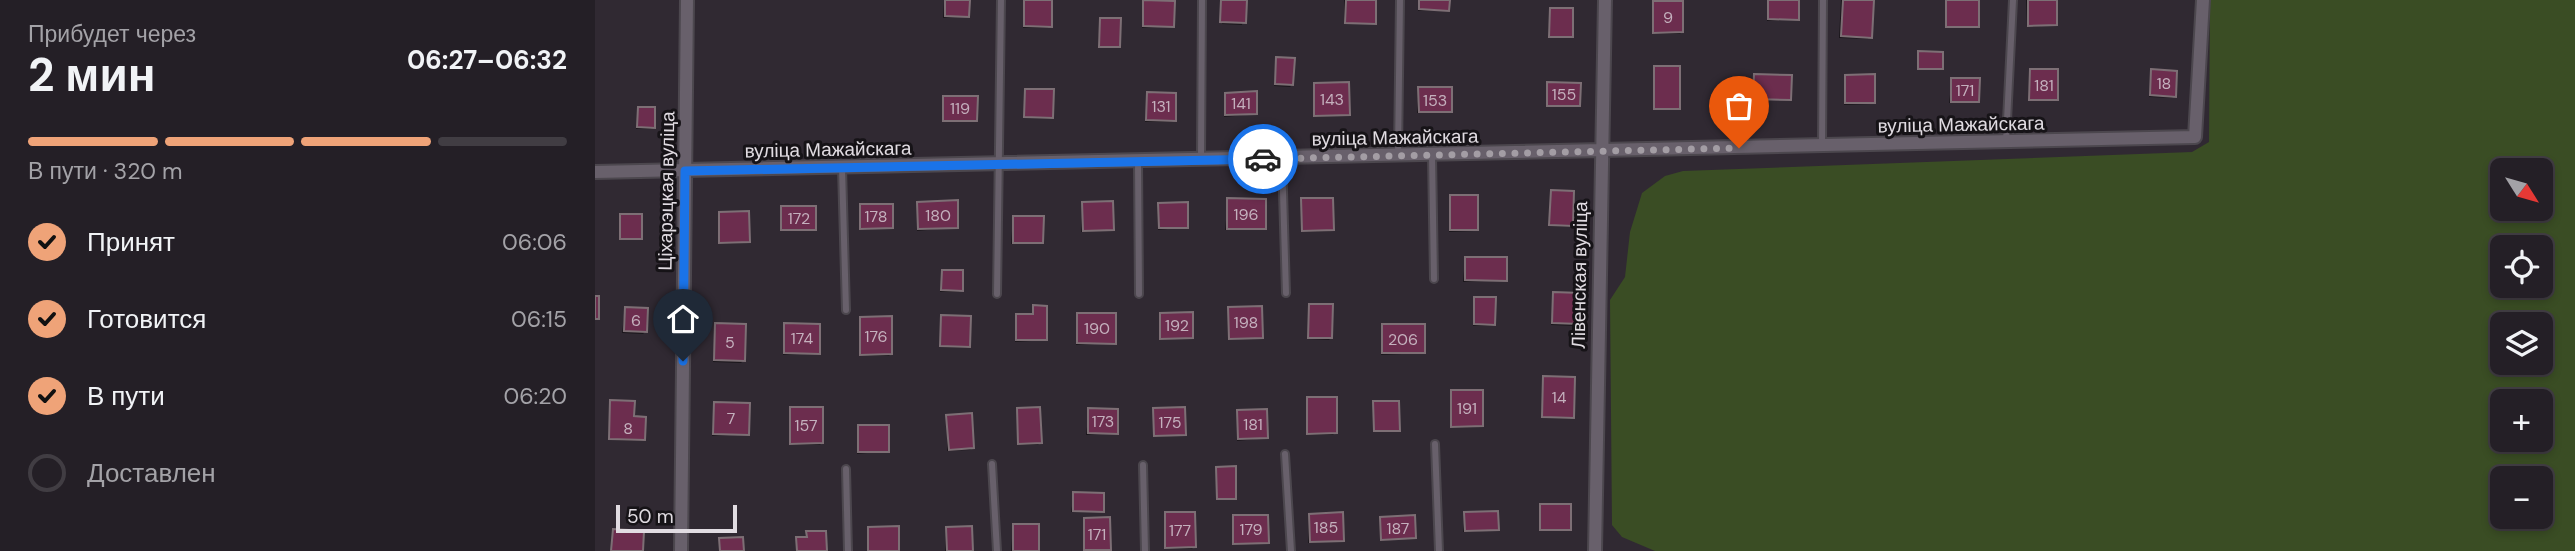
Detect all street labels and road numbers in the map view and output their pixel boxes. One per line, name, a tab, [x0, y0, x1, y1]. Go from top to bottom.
street label: Ціхарэцкая вуліца	[653, 111, 680, 271]
street label: вуліца Мажайскага	[1877, 111, 2045, 138]
street label: вуліца Мажайскага	[1311, 124, 1479, 151]
street label: вуліца Мажайскага	[744, 136, 912, 163]
street label: Лівенская вуліца	[1566, 201, 1593, 349]

